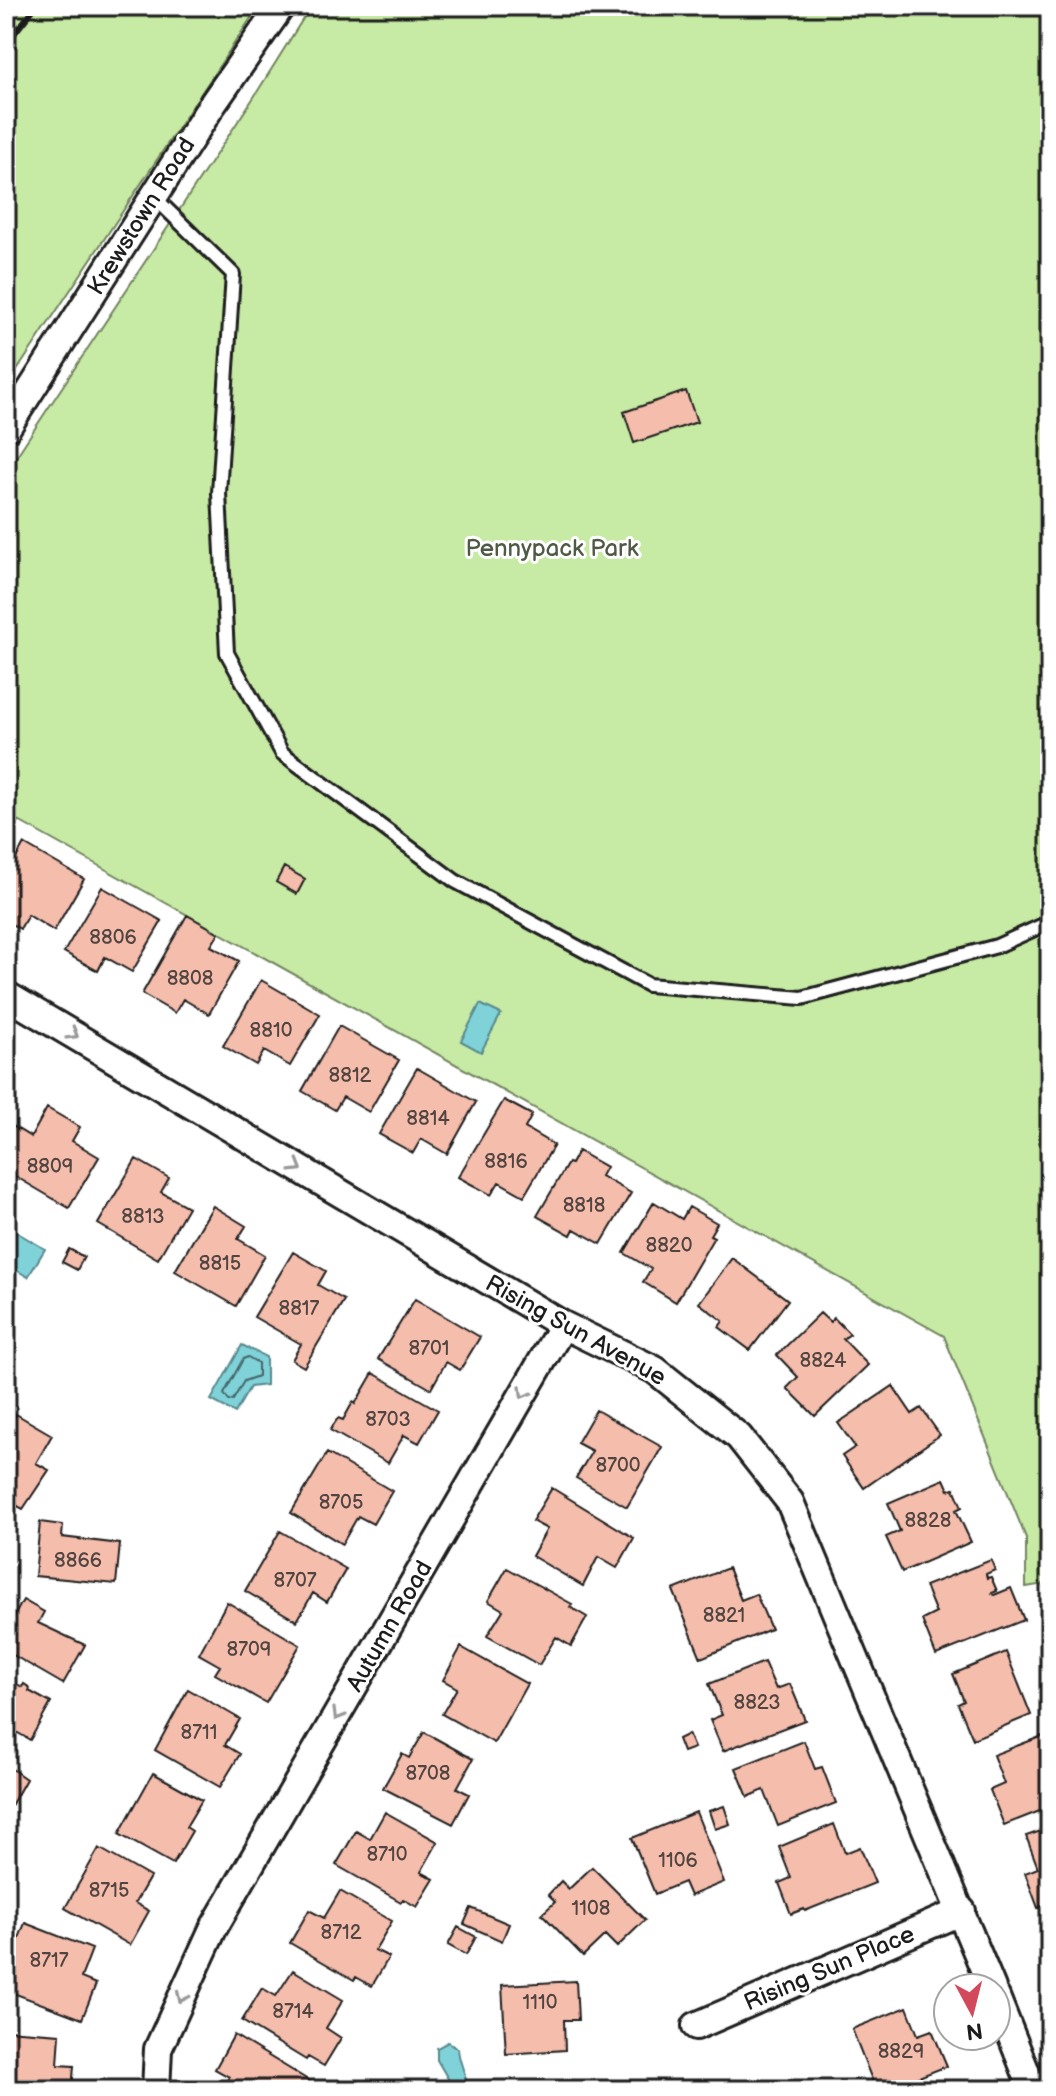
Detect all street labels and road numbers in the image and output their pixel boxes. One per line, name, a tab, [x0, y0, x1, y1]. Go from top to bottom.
street label: Krewstown Road	[81, 132, 201, 300]
street label: Rising Sun Avenue	[480, 1269, 671, 1392]
street label: Autumn Road	[340, 1556, 439, 1697]
street label: Rising Sun Place	[740, 1919, 919, 2017]

